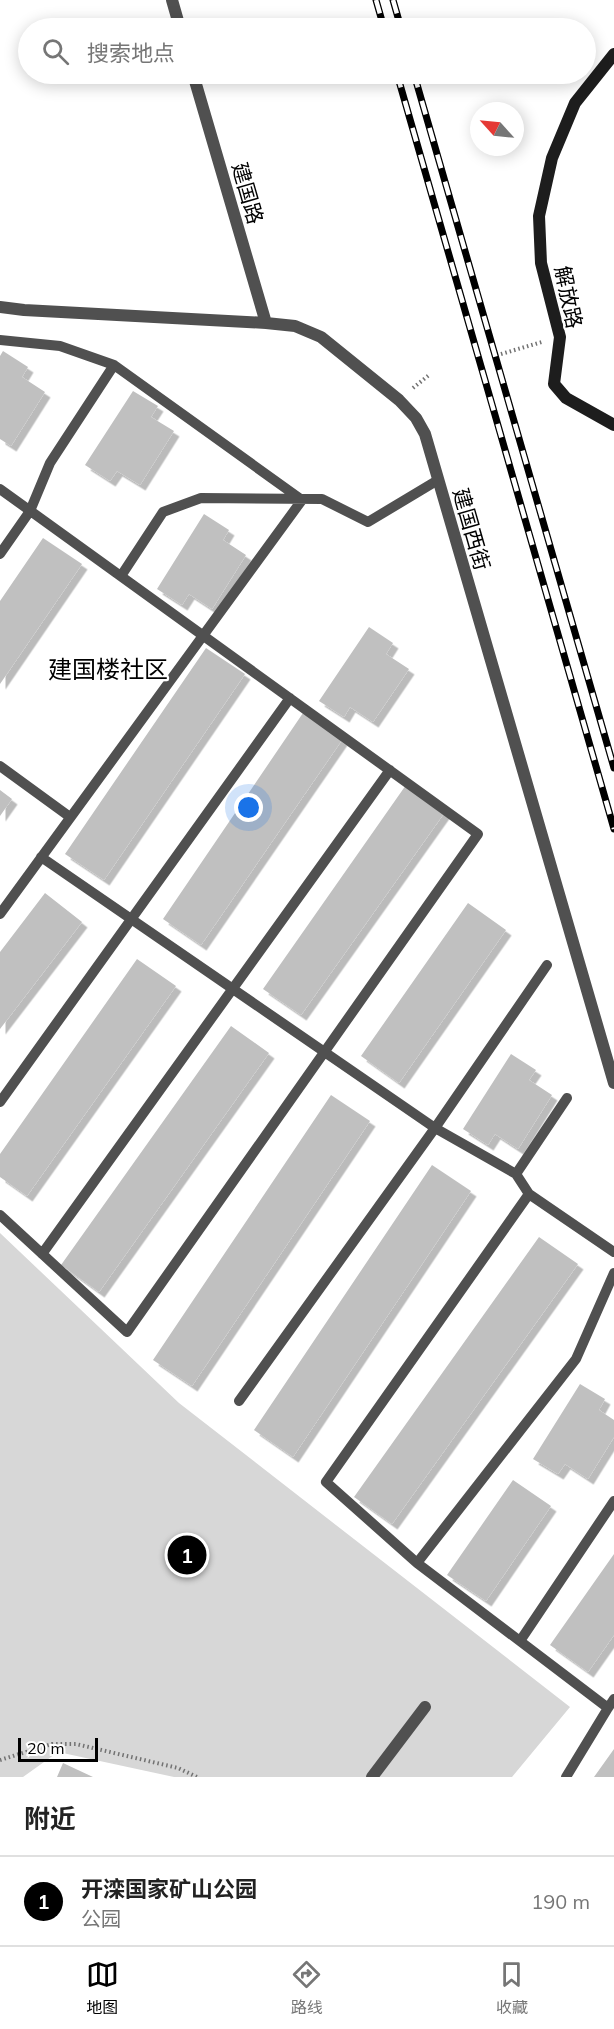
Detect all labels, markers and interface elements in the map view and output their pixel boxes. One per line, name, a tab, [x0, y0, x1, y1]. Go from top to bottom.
search box	[18, 18, 596, 84]
icon: search	[39, 35, 72, 68]
text: 搜索地点	[87, 39, 175, 67]
north arrow	[470, 102, 524, 156]
street label: 建国路	[227, 159, 269, 227]
street label: 解放路	[550, 263, 588, 331]
street label: 建国西街	[448, 485, 496, 573]
district label: 建国楼社区	[48, 654, 168, 684]
your location	[234, 793, 263, 822]
pin: 1	[168, 1532, 207, 1578]
scale bar	[18, 1735, 98, 1762]
text: 20 m	[27, 1738, 64, 1758]
text: 附近	[24, 1802, 76, 1835]
text: 开滦国家矿山公园	[81, 1875, 257, 1903]
text: 1	[38, 1889, 50, 1914]
text: 190 m	[531, 1889, 590, 1914]
text: 公园	[81, 1906, 121, 1931]
tab: 地图	[86, 1958, 119, 2018]
tab: 路线	[290, 1958, 323, 2018]
tab: 收藏	[495, 1958, 528, 2018]

